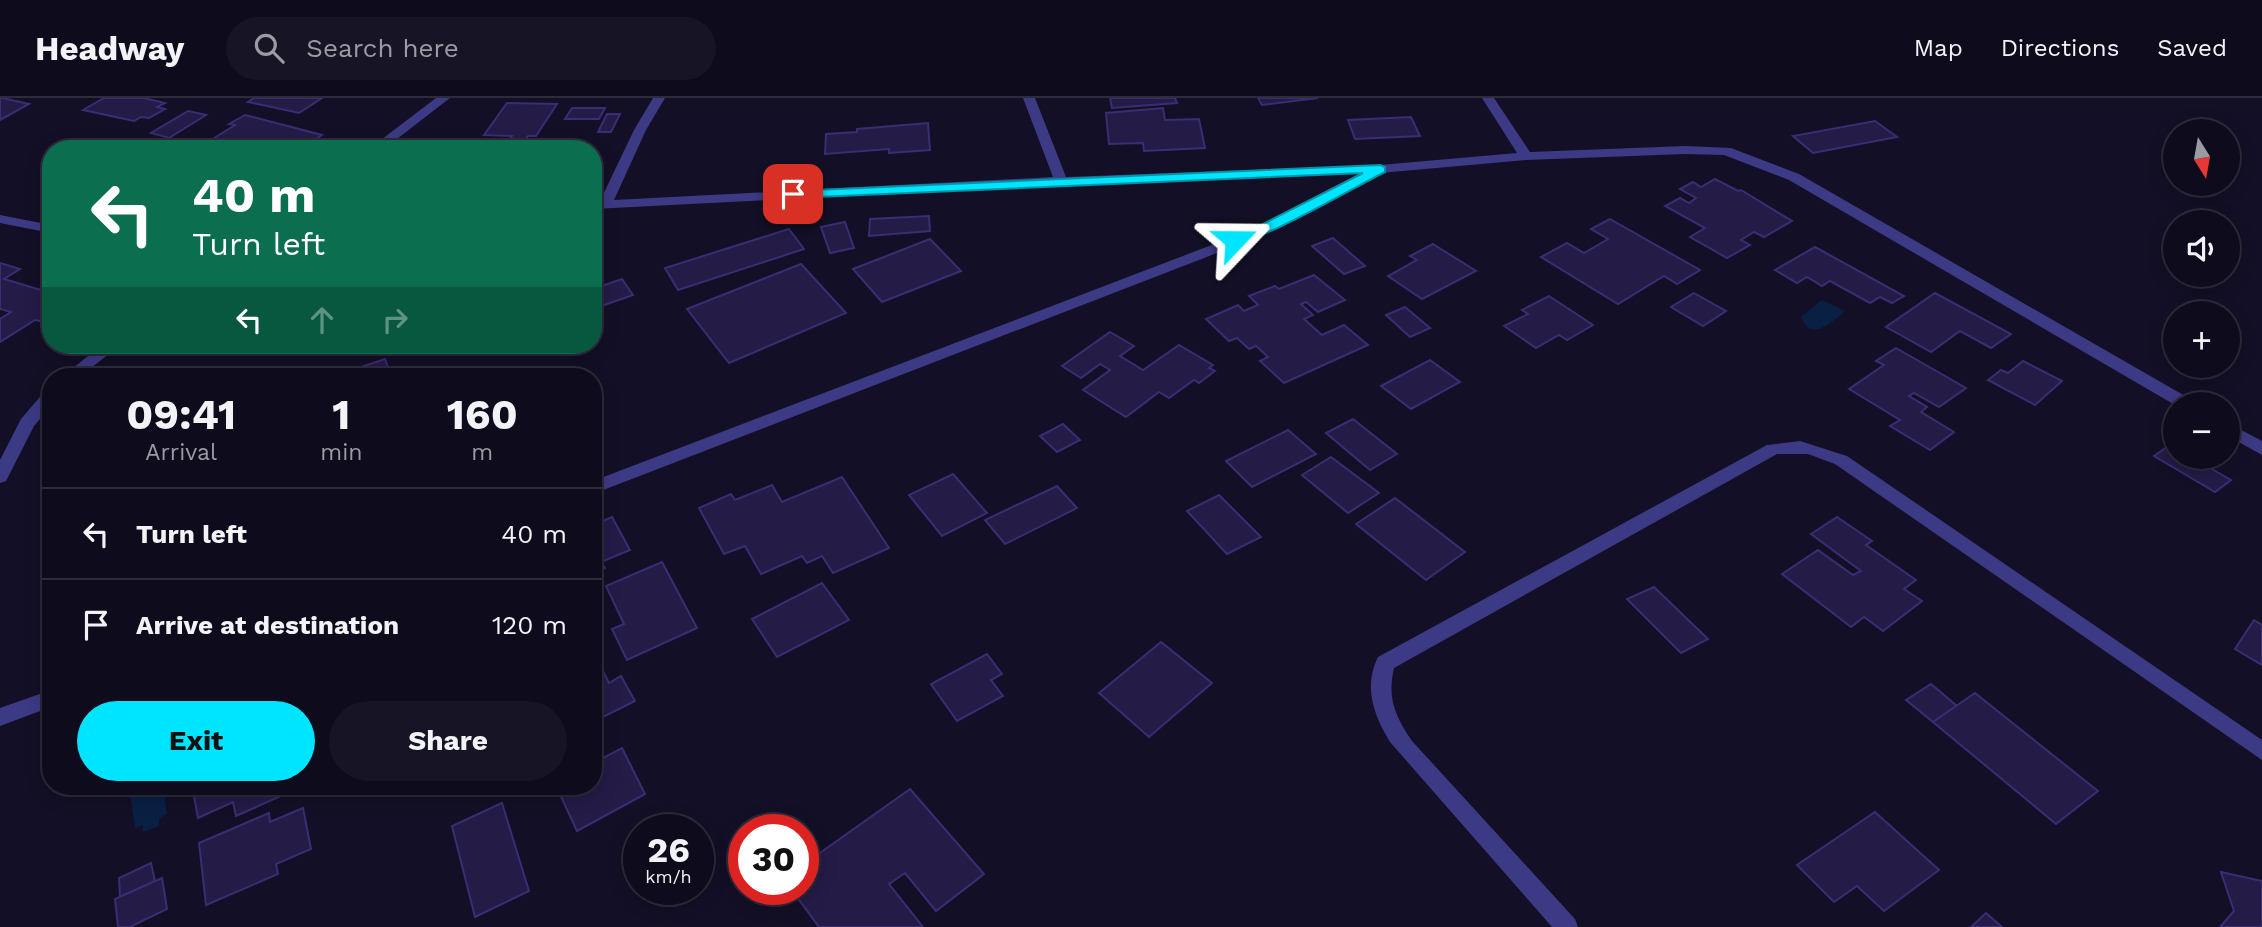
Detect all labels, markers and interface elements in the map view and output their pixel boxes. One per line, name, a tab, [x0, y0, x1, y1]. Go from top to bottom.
search box	[226, 17, 716, 80]
text: Headway	[35, 29, 184, 68]
icon: search	[250, 29, 288, 67]
text: Search here	[306, 33, 459, 63]
text: Map	[1914, 34, 1963, 62]
text: Directions	[2001, 34, 2119, 62]
text: Saved	[2157, 34, 2227, 62]
north arrow	[2163, 119, 2240, 196]
map controls	[2163, 119, 2240, 469]
pin	[763, 164, 823, 224]
text: 40 m	[192, 166, 315, 224]
icon: left	[77, 168, 168, 259]
icon: arrive	[774, 175, 812, 213]
position arrow	[1198, 203, 1272, 277]
button: sound	[2163, 210, 2240, 287]
text: Turn left	[192, 225, 325, 263]
icon: left	[230, 301, 268, 339]
icon: ahead	[303, 301, 341, 339]
icon: right	[376, 301, 414, 339]
button: +	[2163, 301, 2240, 378]
text: 09:41	[126, 390, 236, 439]
text: 1	[332, 390, 350, 439]
text: 160	[447, 390, 518, 439]
button: −	[2163, 392, 2240, 469]
text: Arrival	[145, 439, 217, 466]
text: min	[320, 439, 363, 466]
text: m	[471, 439, 493, 466]
icon: left	[77, 515, 115, 553]
text: Turn left	[136, 519, 247, 549]
text: 40 m	[501, 519, 567, 549]
icon: arrive	[77, 606, 115, 644]
text: Arrive at destination	[136, 610, 399, 640]
text: 120 m	[492, 610, 567, 640]
button: Exit	[77, 701, 315, 781]
button: Share	[329, 701, 567, 781]
speed limit sign: 30	[728, 814, 819, 905]
text: 26	[647, 829, 690, 871]
text: km/h	[645, 866, 692, 887]

